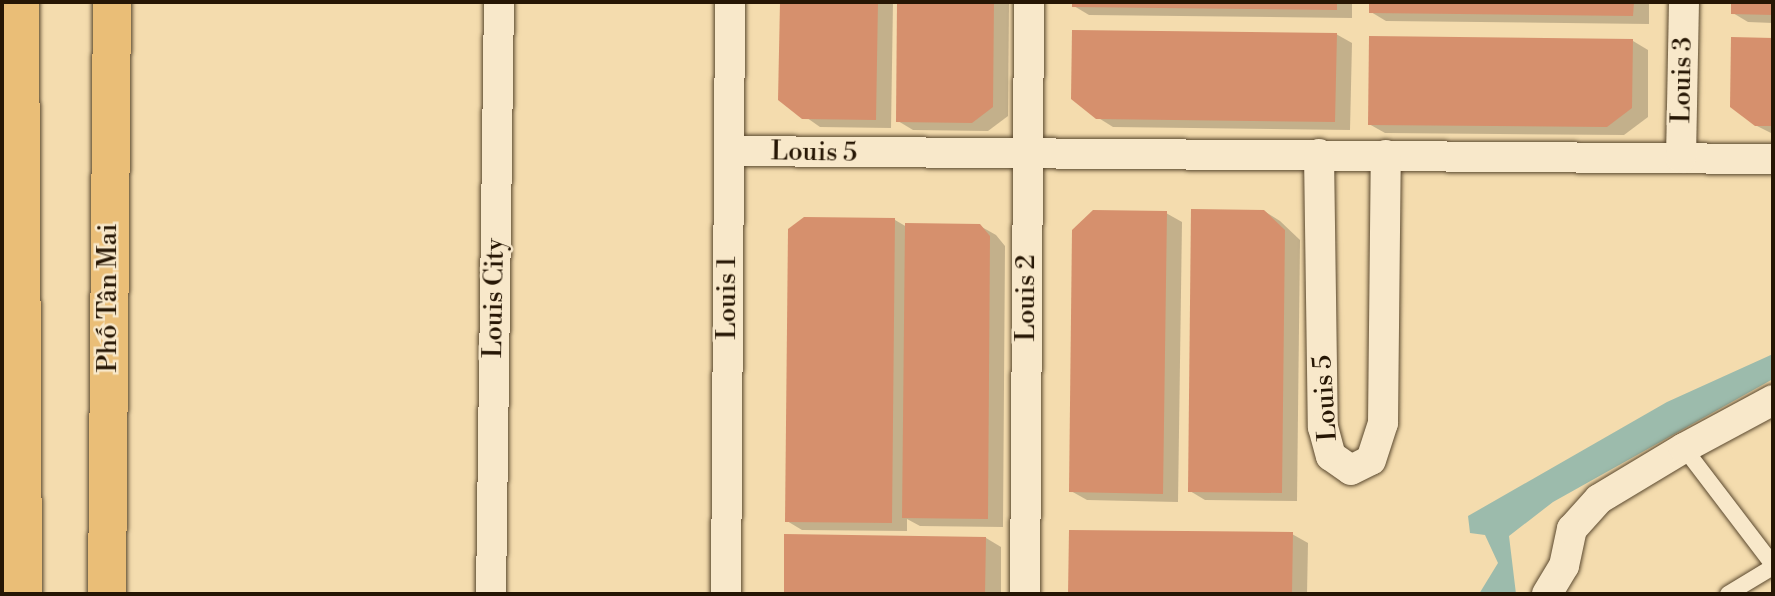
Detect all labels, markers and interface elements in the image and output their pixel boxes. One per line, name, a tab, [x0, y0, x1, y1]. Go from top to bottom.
street label: Louis 3	[1667, 37, 1699, 123]
street label: Louis 5	[771, 137, 857, 169]
street label: Phố Tân Mai	[93, 224, 125, 372]
street label: Louis City	[478, 238, 512, 358]
street label: Louis 2	[1011, 255, 1043, 341]
street label: Louis 1	[712, 256, 744, 340]
street label: Louis 5	[1307, 354, 1345, 442]

